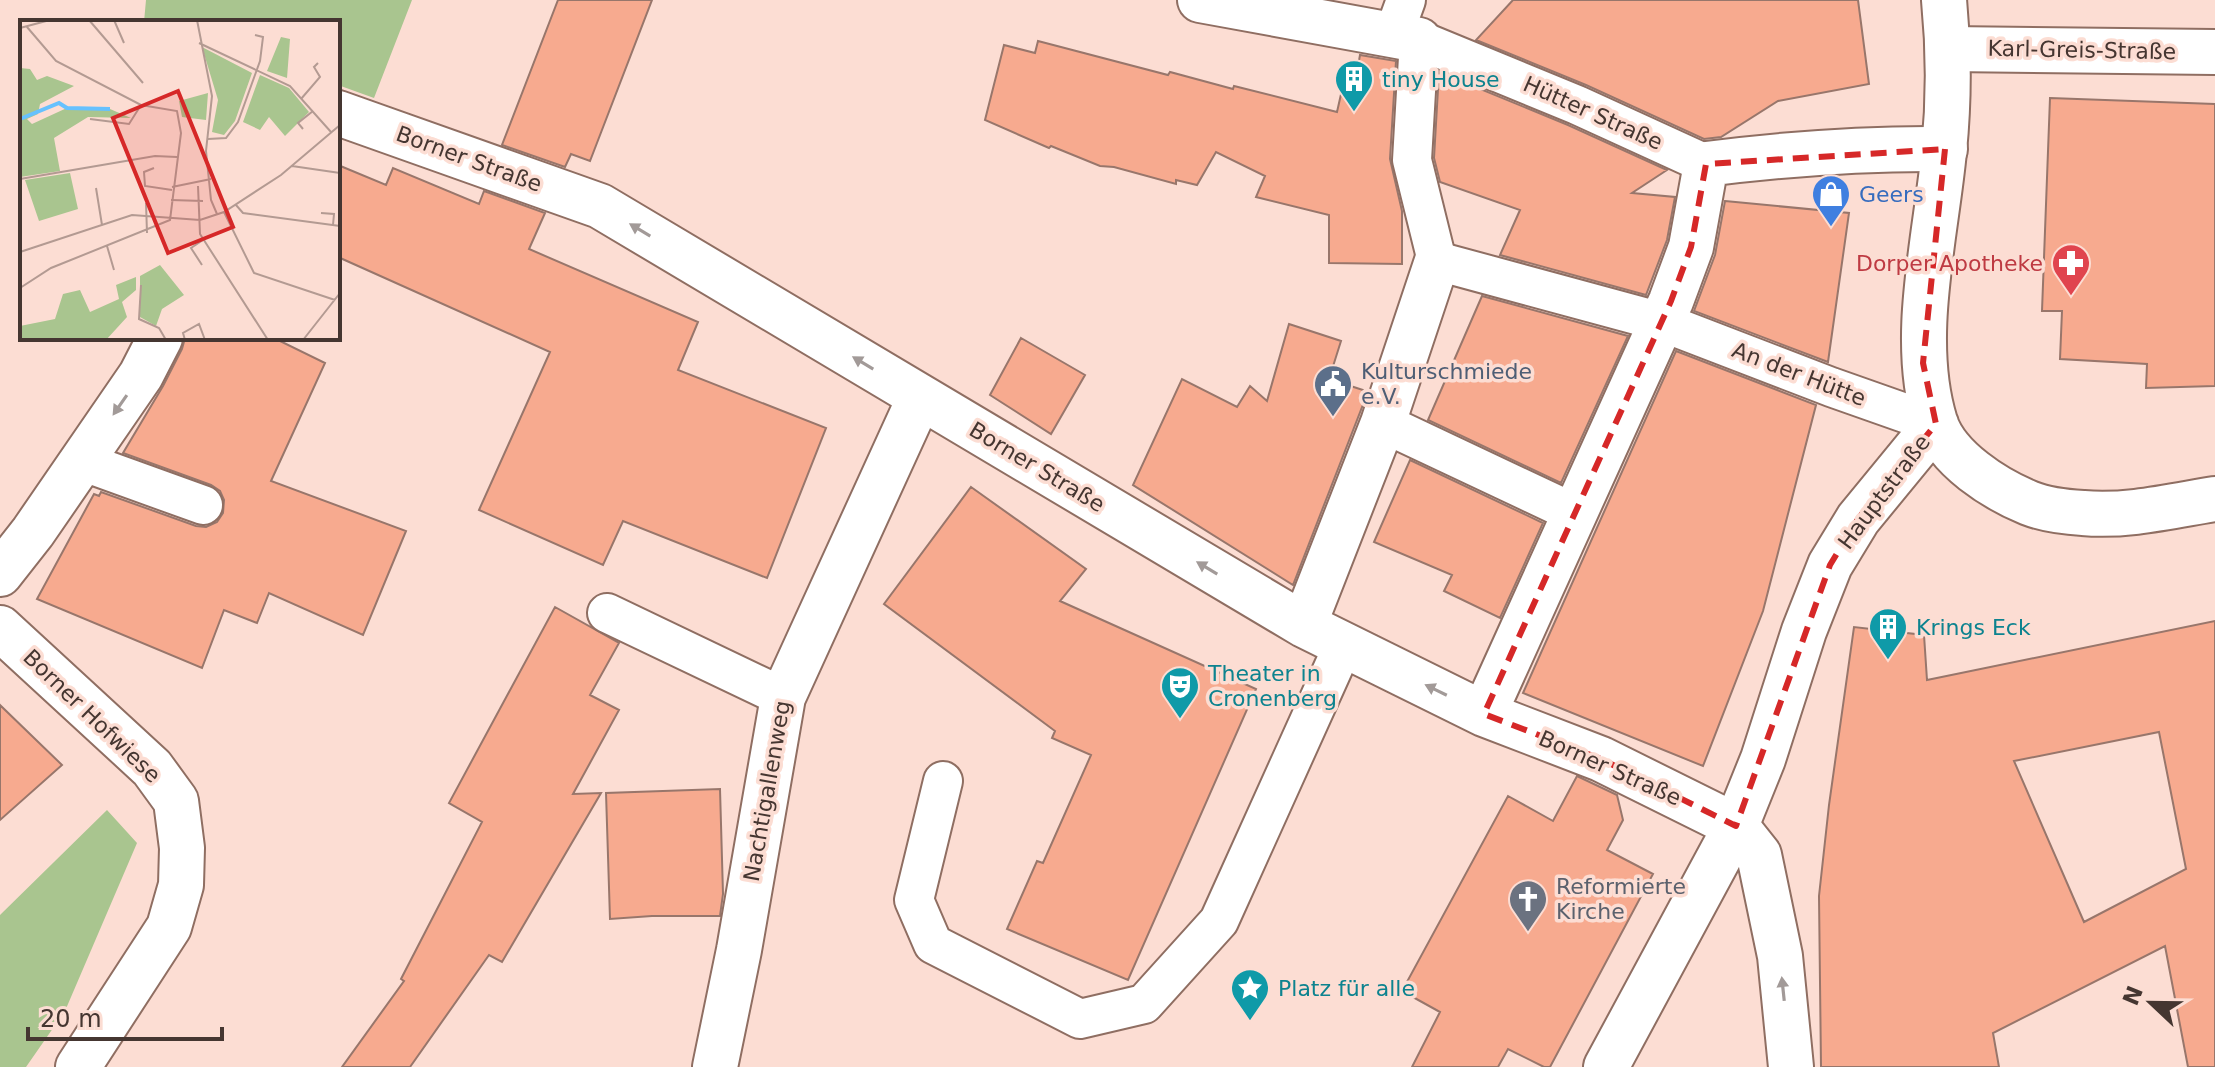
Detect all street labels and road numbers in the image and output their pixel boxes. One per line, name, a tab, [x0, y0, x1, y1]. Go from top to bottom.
street label: Karl-Greis-Straße	[1987, 36, 2177, 64]
street label: Hütter Straße	[1519, 71, 1667, 155]
street label: Borner Straße	[393, 121, 545, 197]
street label: An der Hütte	[1729, 337, 1869, 411]
street label: Borner Straße	[965, 417, 1109, 517]
street label: Hauptstraße	[1833, 430, 1935, 554]
street label: Borner Hofwiese	[18, 644, 166, 788]
street label: Nachtigallenweg	[739, 699, 795, 883]
street label: Borner Straße	[1535, 725, 1685, 811]

